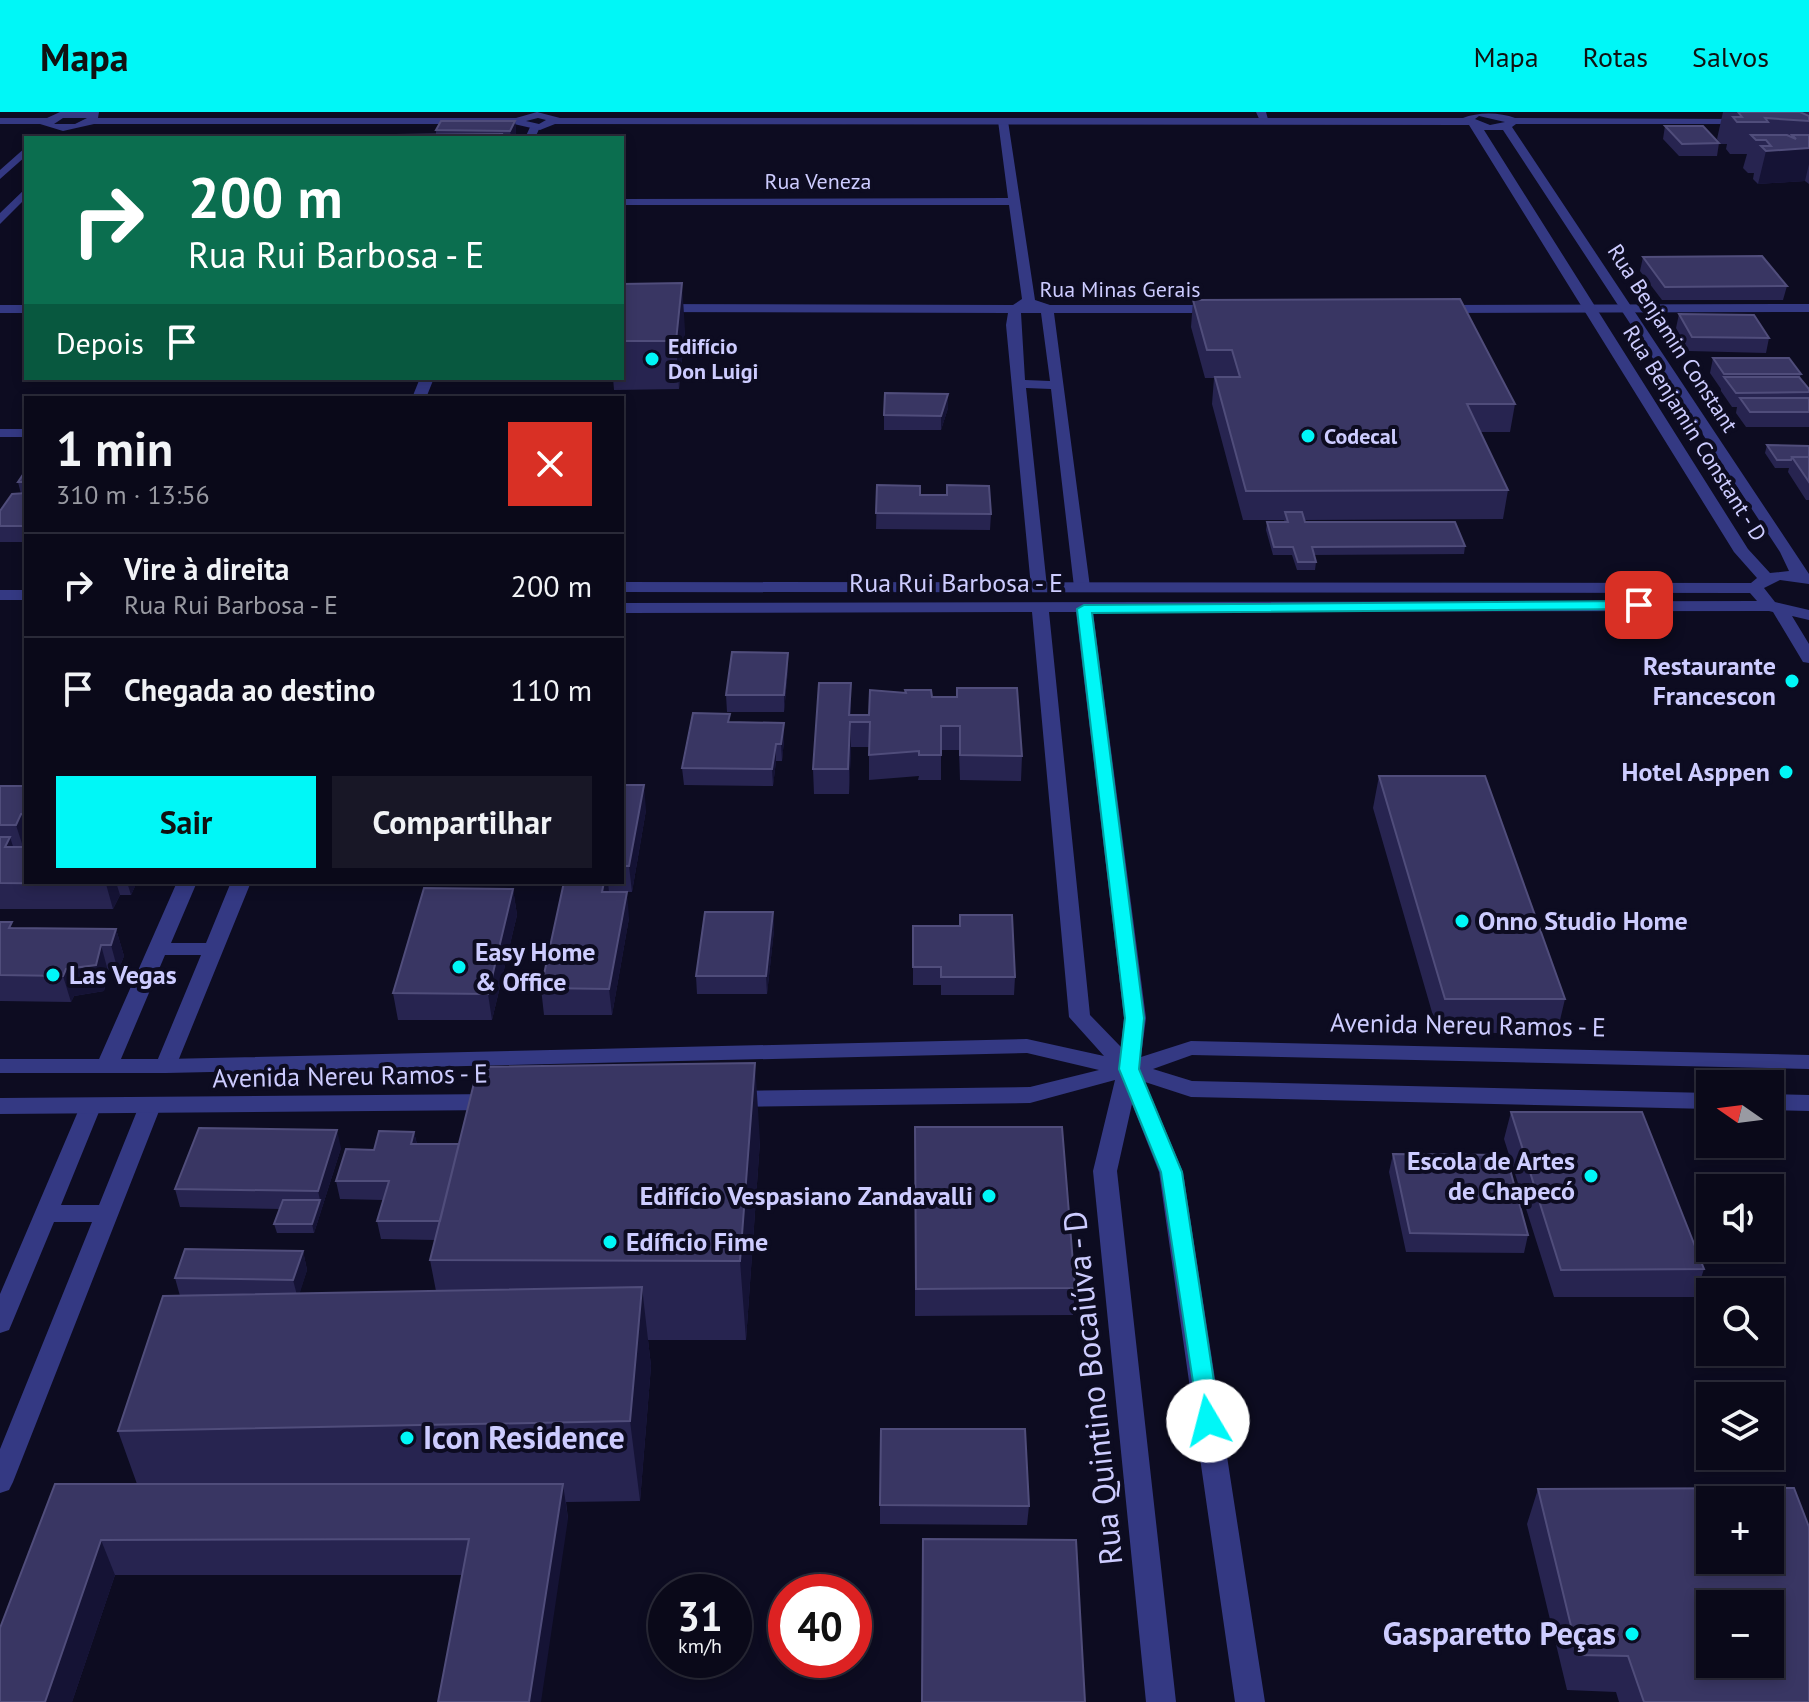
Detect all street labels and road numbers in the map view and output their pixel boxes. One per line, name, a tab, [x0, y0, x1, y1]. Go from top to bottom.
street label: Rua Veneza	[765, 167, 871, 195]
street label: Rua Benjamin Constant	[1602, 239, 1745, 438]
street label: Rua Minas Gerais	[1039, 275, 1201, 303]
street label: Rua Benjamin Constant - D	[1617, 320, 1773, 546]
street label: Rua Rui Barbosa - E	[849, 566, 1063, 599]
street label: Avenida Nereu Ramos - E	[1330, 1006, 1606, 1043]
street label: Avenida Nereu Ramos - E	[212, 1057, 488, 1094]
street label: Rua Quintino Bocaiúva - D	[1053, 1209, 1131, 1567]

